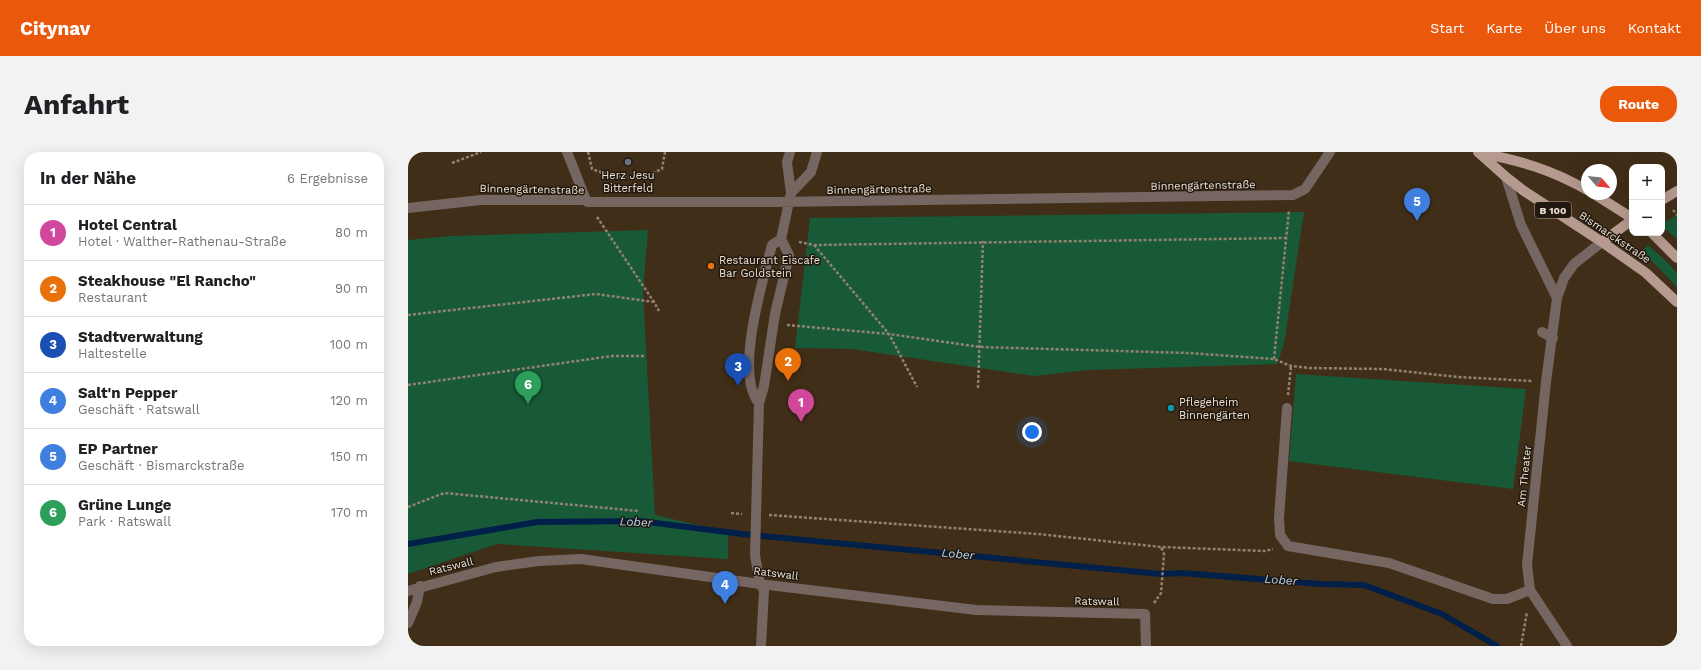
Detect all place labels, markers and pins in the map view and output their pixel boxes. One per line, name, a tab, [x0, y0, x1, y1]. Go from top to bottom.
marker: Herz Jesu Bitterfeld	[623, 157, 633, 167]
place label: Herz Jesu Bitterfeld	[601, 169, 655, 195]
pin: 5	[1404, 188, 1430, 221]
place label: Restaurant Eiscafe Bar Goldstein	[719, 254, 820, 280]
marker: Restaurant Eiscafe Bar Goldstein	[706, 261, 716, 271]
pin: 2	[775, 348, 801, 381]
pin: 3	[725, 353, 751, 386]
pin: 6	[515, 371, 541, 404]
pin: 1	[788, 389, 814, 422]
place label: Pflegeheim Binnengärten	[1179, 396, 1250, 422]
marker: Pflegeheim Binnengärten	[1166, 403, 1176, 413]
pin: 4	[712, 571, 738, 604]

